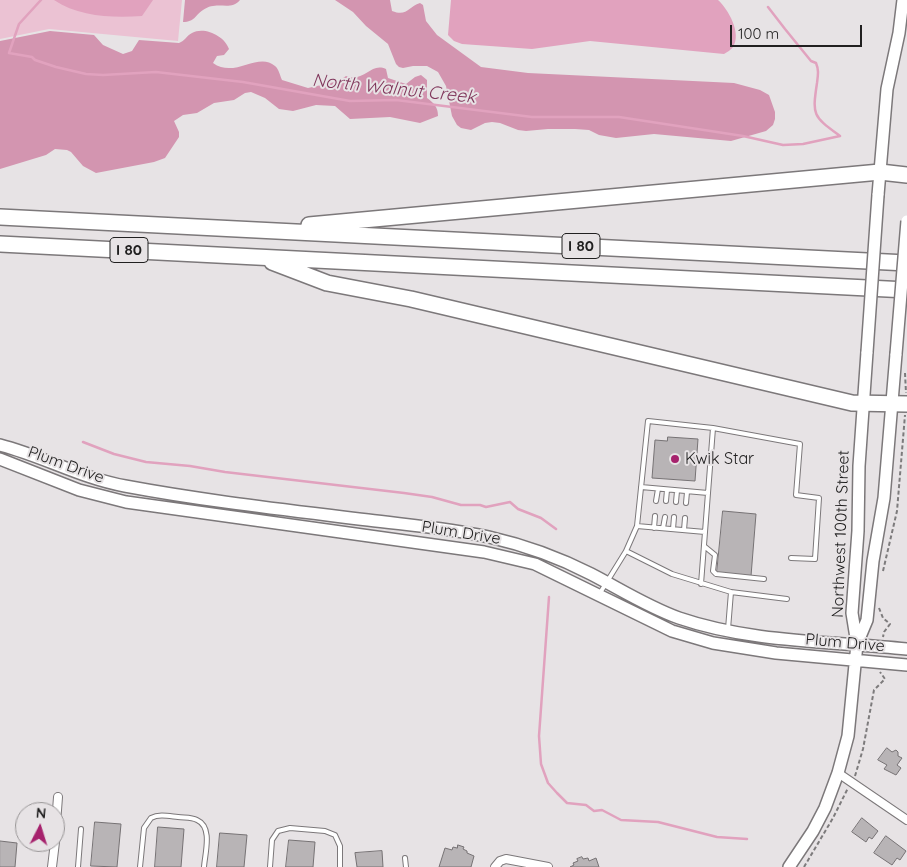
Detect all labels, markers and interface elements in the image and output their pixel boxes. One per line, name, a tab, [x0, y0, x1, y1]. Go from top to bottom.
scale bar	[732, 15, 864, 47]
text: 100 m	[738, 24, 779, 43]
water label: North Walnut Creek	[311, 70, 477, 108]
road number: I 80	[562, 234, 600, 258]
road number: I 80	[110, 238, 148, 262]
street label: Plum Drive	[25, 442, 107, 488]
place label: Kwik Star	[685, 449, 754, 469]
street label: Northwest 100th Street	[828, 450, 854, 618]
marker: Kwik Star	[669, 453, 681, 465]
street label: Plum Drive	[420, 517, 502, 549]
street label: Plum Drive	[804, 630, 886, 656]
north arrow	[15, 802, 65, 852]
text: N	[35, 804, 47, 822]

